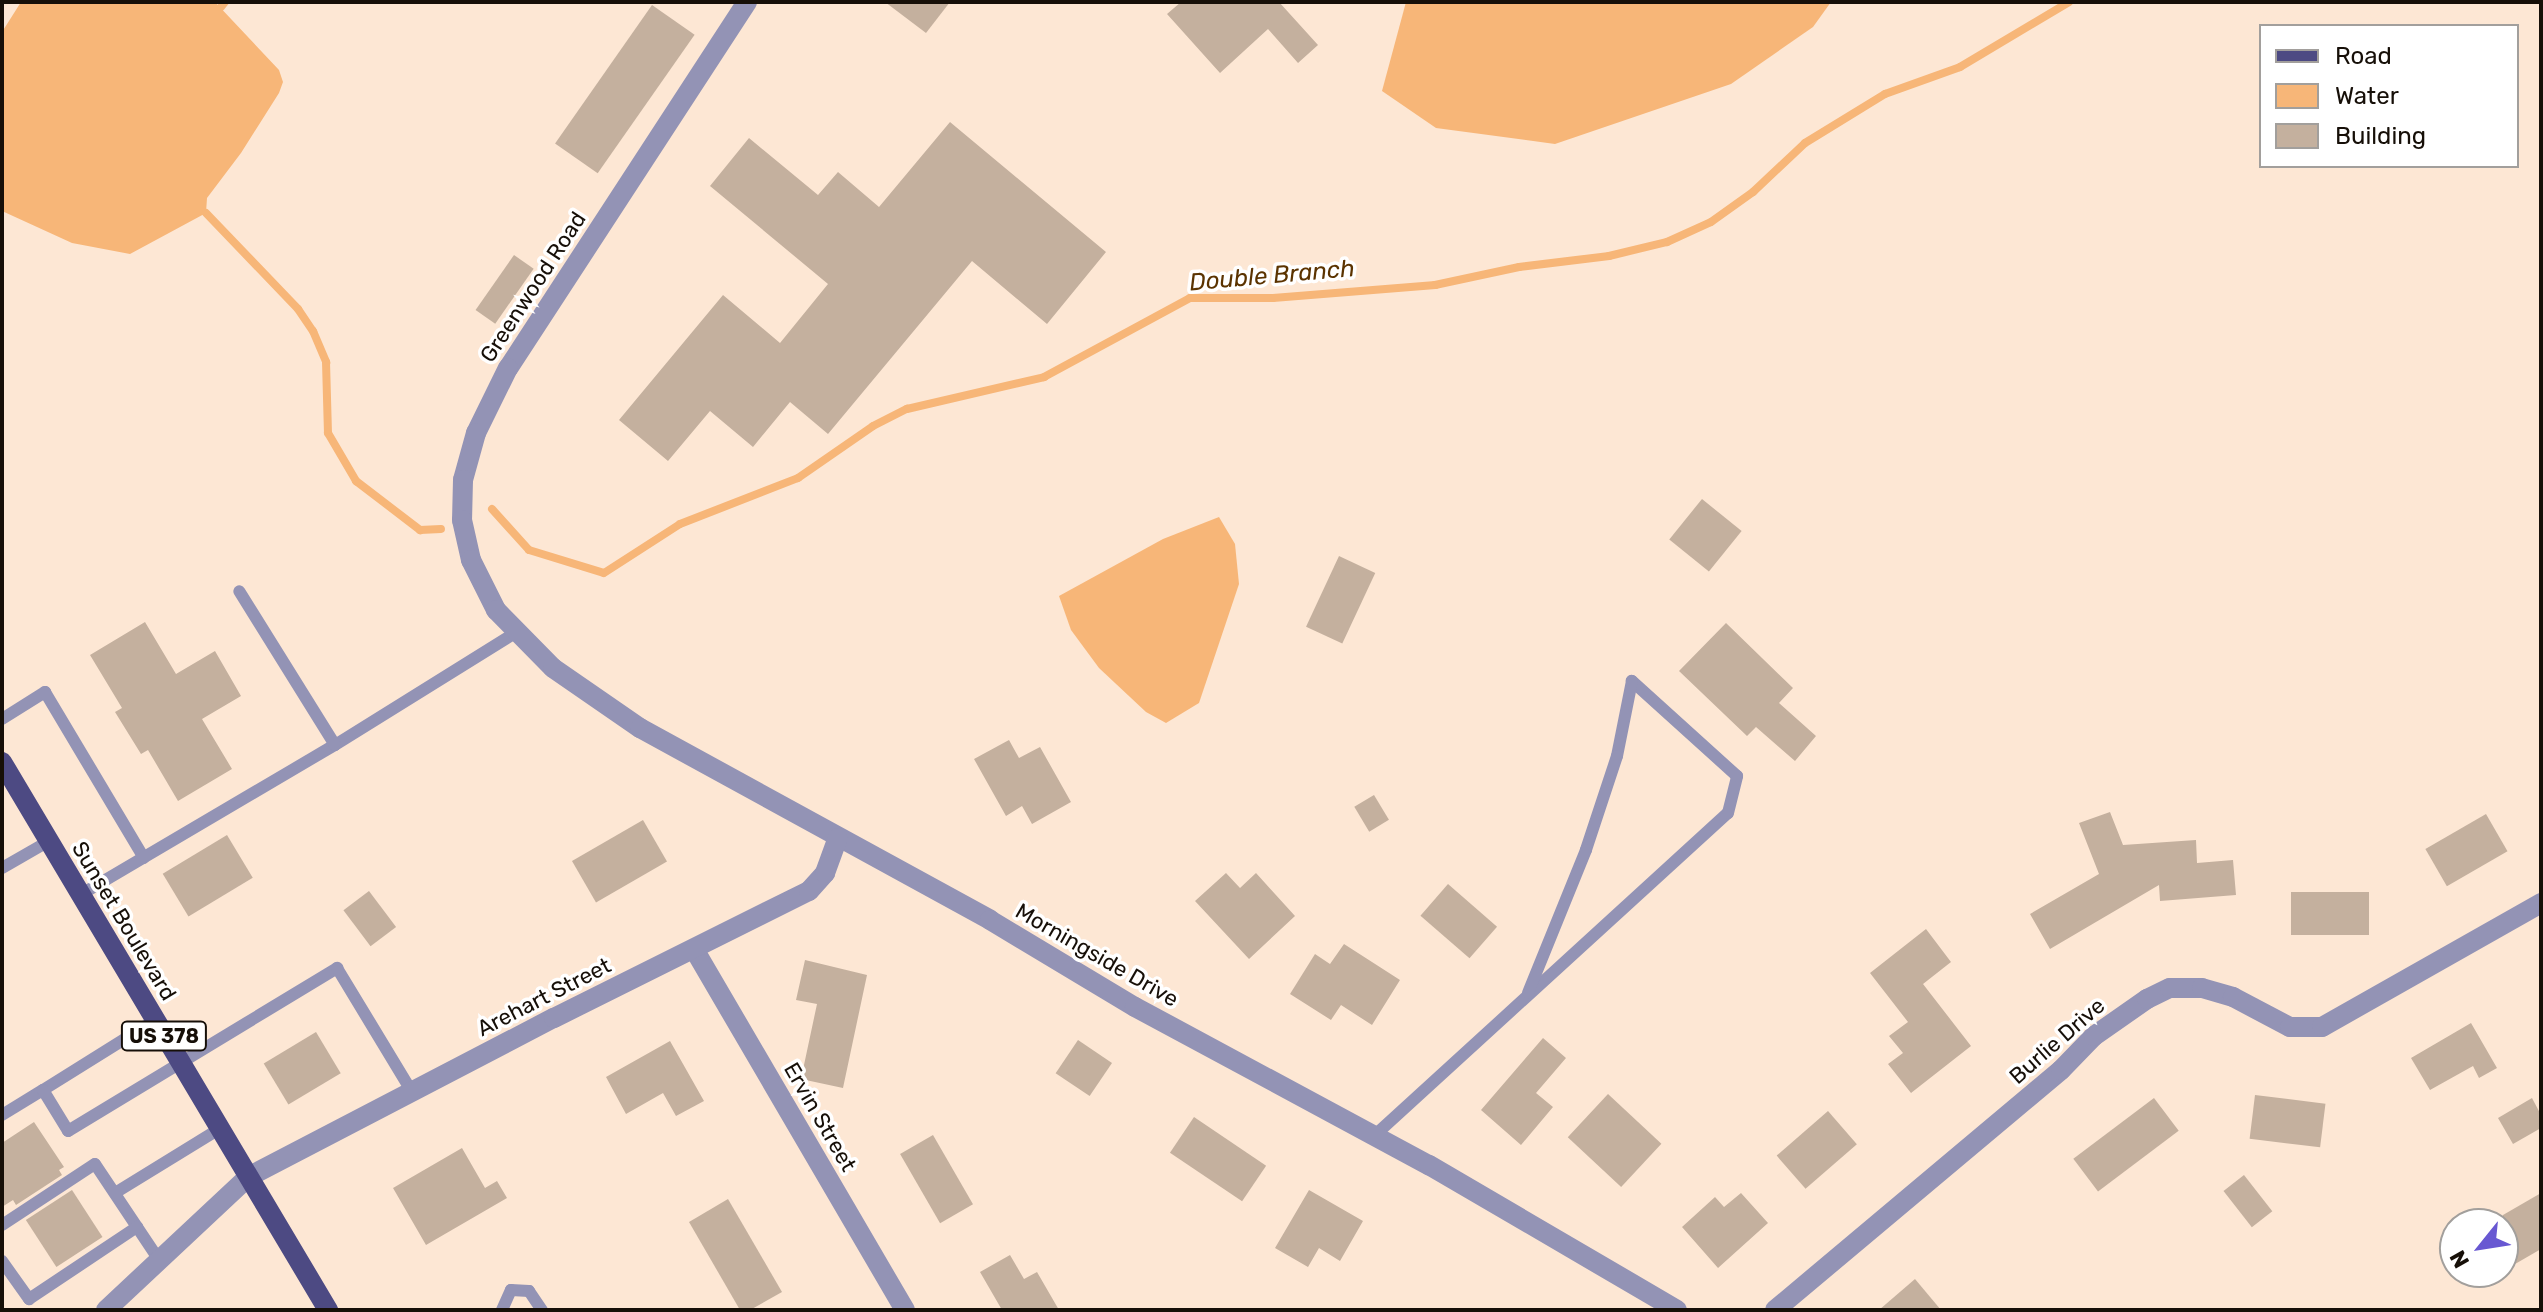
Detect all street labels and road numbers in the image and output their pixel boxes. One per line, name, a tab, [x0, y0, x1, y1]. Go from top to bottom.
street label: Greenwood Road	[475, 207, 591, 367]
street label: Sunset Boulevard	[66, 837, 182, 1005]
street label: Morningside Drive	[1011, 898, 1183, 1012]
street label: Arehart Street	[473, 952, 615, 1042]
street label: Burlie Drive	[2004, 992, 2110, 1090]
road number: US 378	[120, 1020, 208, 1052]
street label: Ervin Street	[778, 1058, 862, 1176]

